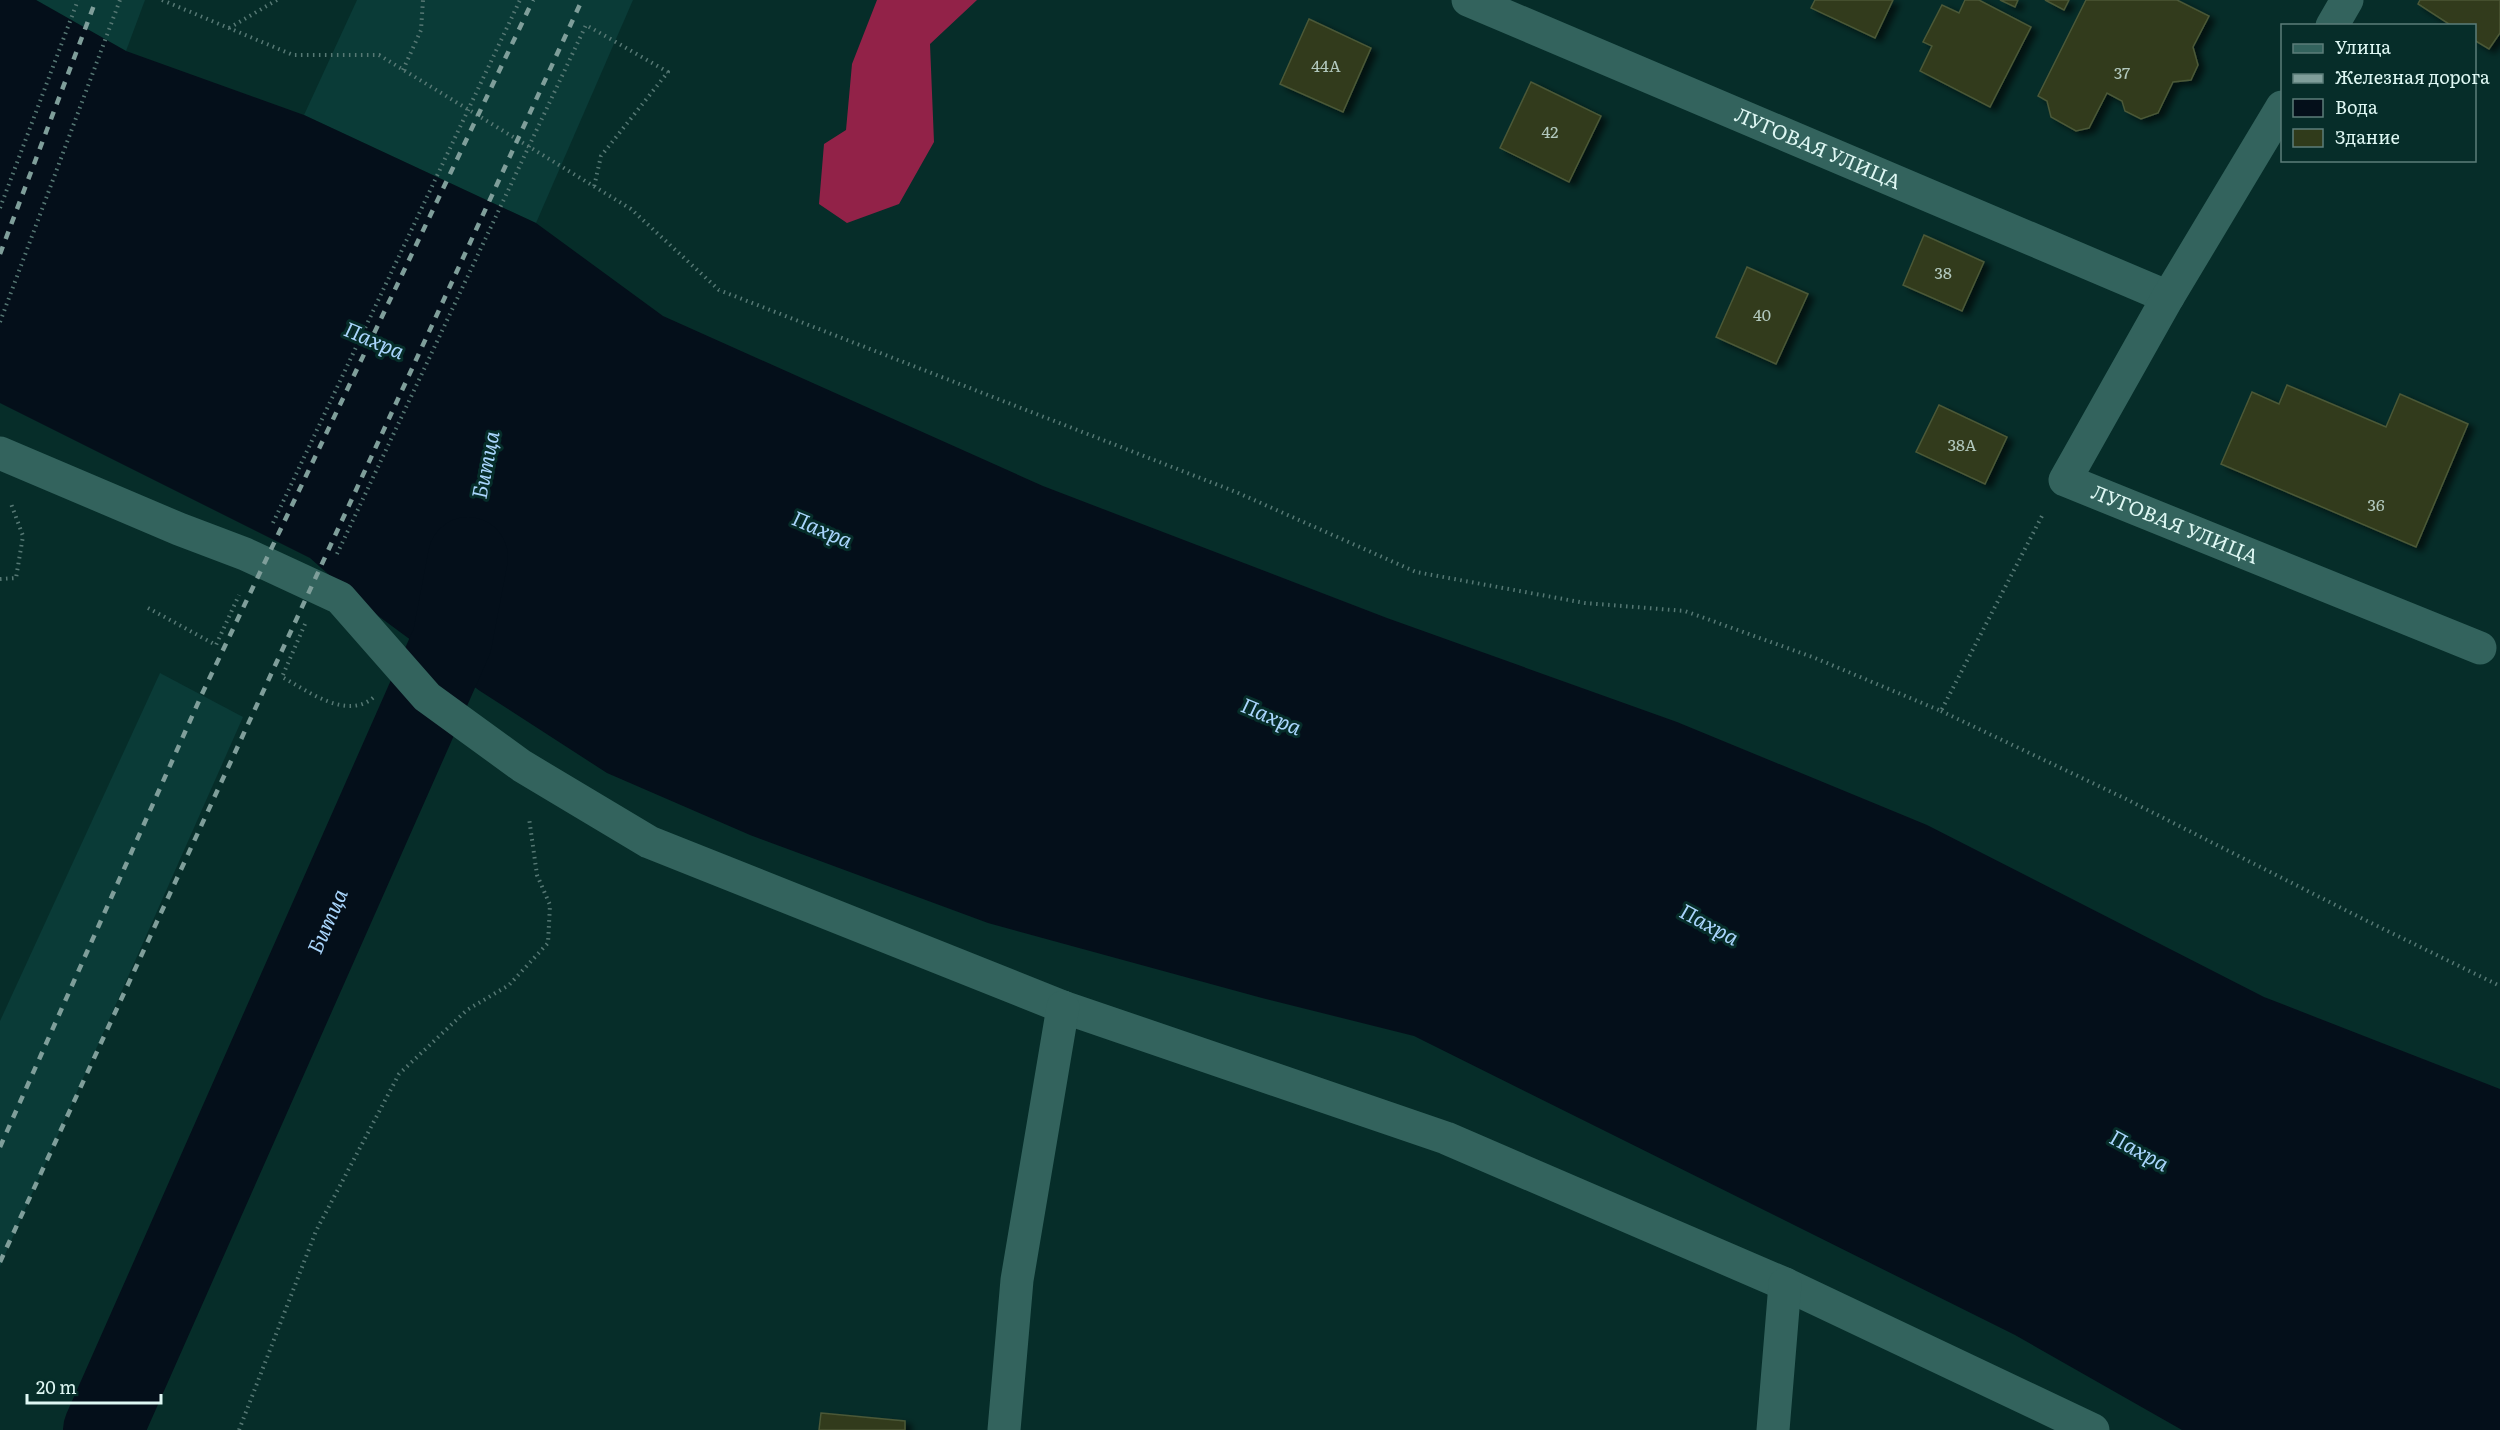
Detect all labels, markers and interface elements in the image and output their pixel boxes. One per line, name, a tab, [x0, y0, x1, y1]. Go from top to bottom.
legend	[2281, 24, 2476, 162]
text: Улица	[2335, 33, 2391, 60]
house number: 44А	[1311, 53, 1341, 77]
house number: 37	[2114, 60, 2130, 84]
text: Железная дорога	[2335, 63, 2490, 90]
text: Вода	[2335, 93, 2378, 120]
street label: ЛУГОВАЯ УЛИЦА	[1731, 98, 1907, 195]
house number: 42	[1542, 119, 1558, 143]
text: Здание	[2335, 123, 2400, 150]
house number: 38	[1934, 260, 1952, 284]
house number: 40	[1753, 302, 1771, 326]
water label: Пахра	[340, 312, 410, 365]
water label: Битца	[462, 428, 505, 501]
house number: 38А	[1947, 432, 1977, 456]
street label: ЛУГОВАЯ УЛИЦА	[2087, 475, 2264, 570]
house number: 36	[2367, 492, 2385, 516]
water label: Пахра	[788, 501, 858, 554]
water label: Пахра	[1237, 688, 1307, 741]
water label: Битца	[298, 883, 354, 958]
water label: Пахра	[1675, 894, 1745, 951]
water label: Пахра	[2105, 1120, 2175, 1177]
scale bar	[27, 1367, 160, 1405]
text: 20 m	[36, 1373, 77, 1400]

